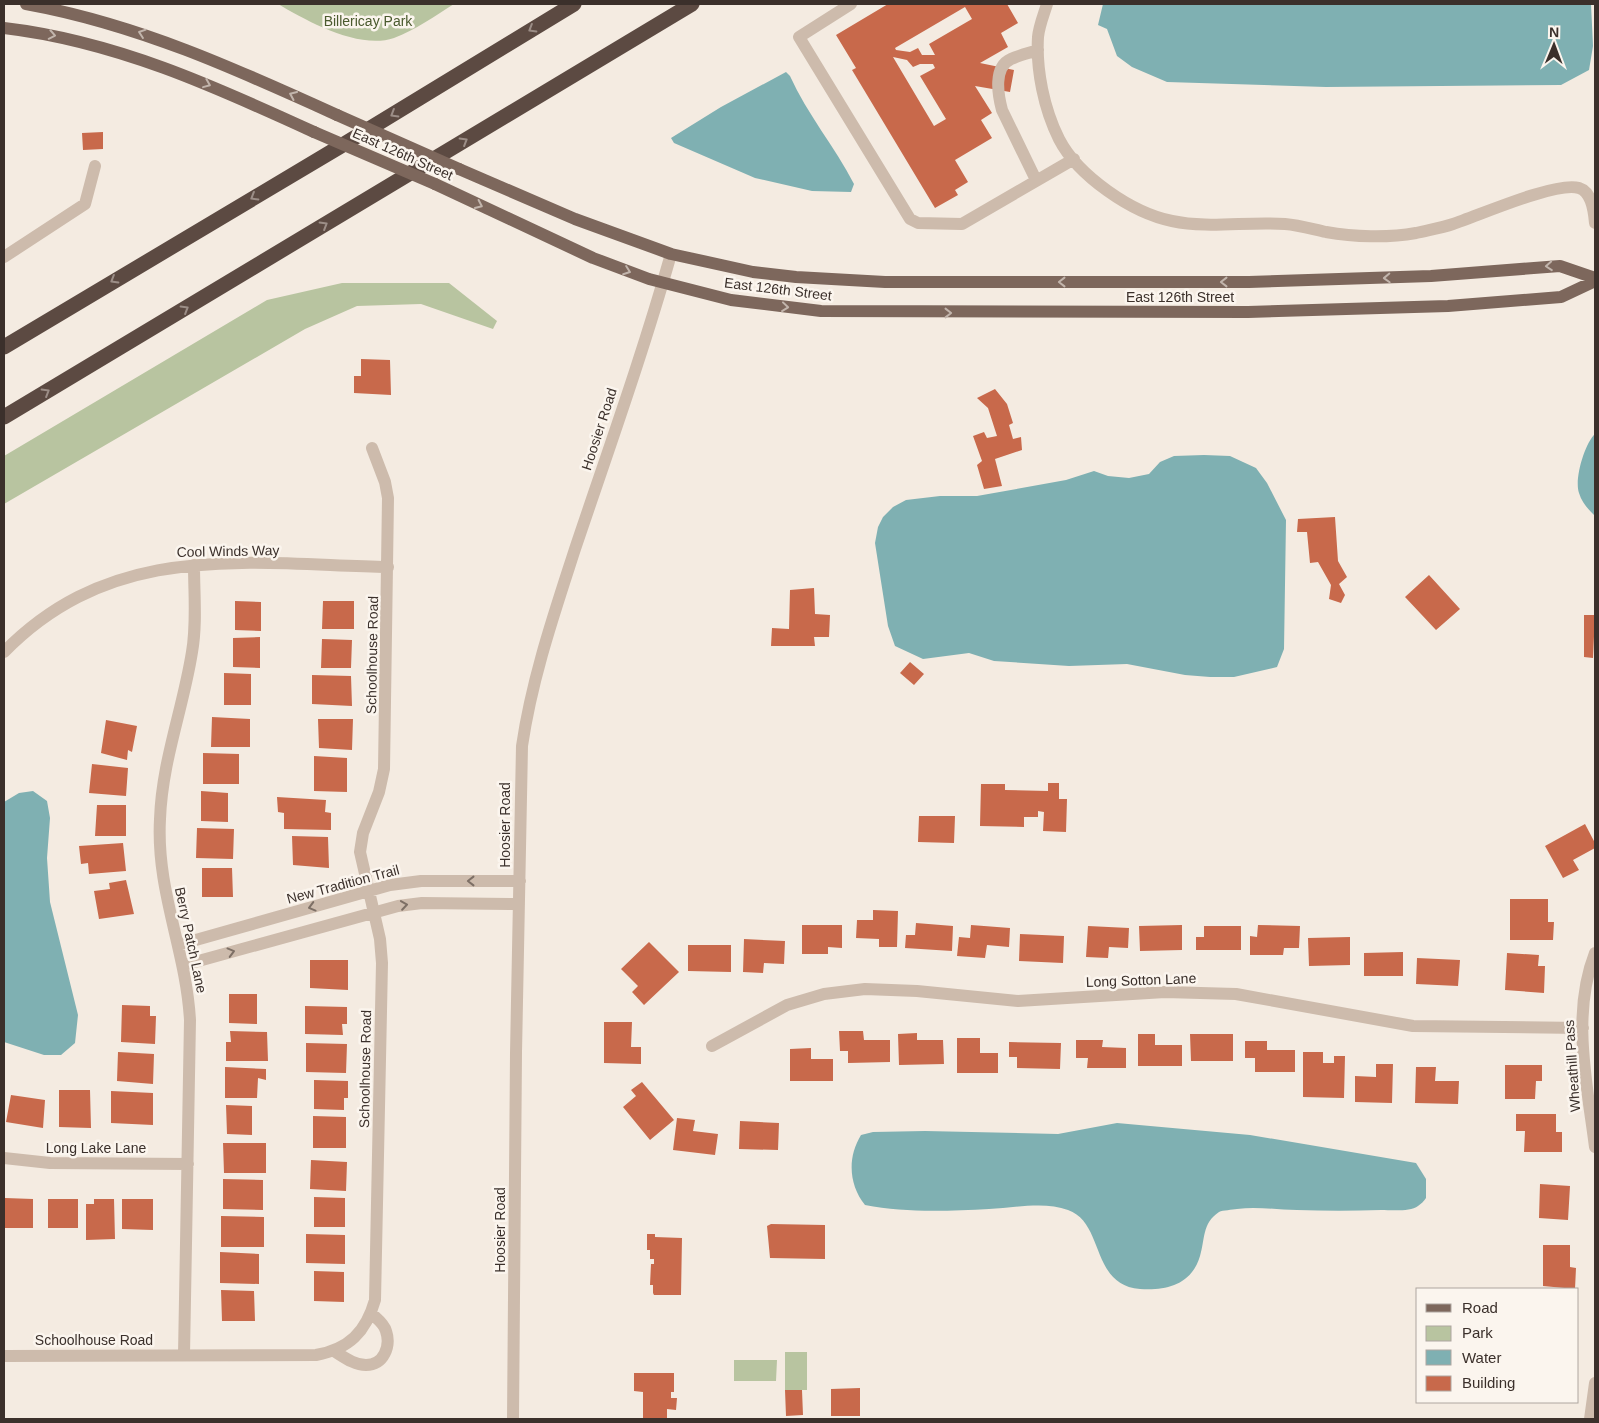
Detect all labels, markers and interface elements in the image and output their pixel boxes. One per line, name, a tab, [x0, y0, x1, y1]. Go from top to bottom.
park label: Billericay Park	[324, 13, 413, 29]
north arrow	[1529, 20, 1579, 70]
one-way arrow	[529, 23, 538, 33]
text: N	[1549, 24, 1559, 40]
one-way arrow	[139, 29, 147, 39]
one-way arrow	[48, 30, 56, 40]
one-way arrow	[202, 78, 211, 88]
one-way arrow	[289, 90, 298, 101]
one-way arrow	[390, 107, 399, 117]
street label: East 126th Street	[350, 125, 456, 183]
one-way arrow	[458, 138, 467, 148]
one-way arrow	[251, 191, 260, 201]
one-way arrow	[474, 198, 483, 209]
one-way arrow	[319, 222, 328, 232]
one-way arrow	[1544, 261, 1552, 272]
one-way arrow	[622, 265, 631, 275]
one-way arrow	[1382, 272, 1390, 283]
one-way arrow	[111, 273, 120, 283]
street label: East 126th Street	[723, 274, 833, 304]
one-way arrow	[1057, 277, 1065, 287]
one-way arrow	[1220, 277, 1228, 287]
street label: East 126th Street	[1126, 289, 1234, 305]
one-way arrow	[782, 301, 790, 312]
one-way arrow	[179, 305, 188, 315]
one-way arrow	[944, 308, 952, 318]
street label: Hoosier Road	[578, 386, 620, 472]
one-way arrow	[40, 389, 49, 399]
street label: Cool Winds Way	[176, 542, 280, 560]
street label: Schoolhouse Road	[363, 596, 381, 714]
street label: Hoosier Road	[497, 782, 513, 868]
street label: New Tradition Trail	[285, 861, 401, 907]
one-way arrow	[467, 876, 474, 886]
street label: Berry Patch Lane	[172, 885, 210, 995]
one-way arrow	[401, 900, 409, 911]
one-way arrow	[308, 902, 316, 912]
one-way arrow	[226, 947, 234, 957]
street label: Long Sotton Lane	[1085, 970, 1197, 990]
street label: Schoolhouse Road	[356, 1010, 374, 1128]
street label: Wheathill Pass	[1561, 1019, 1583, 1113]
street label: Long Lake Lane	[46, 1140, 146, 1156]
street label: Hoosier Road	[492, 1187, 508, 1273]
legend	[1416, 1288, 1579, 1403]
text: Road	[1462, 1299, 1498, 1316]
text: Park	[1462, 1324, 1493, 1341]
street label: Schoolhouse Road	[35, 1332, 153, 1348]
text: Water	[1462, 1349, 1501, 1366]
text: Building	[1462, 1374, 1515, 1391]

